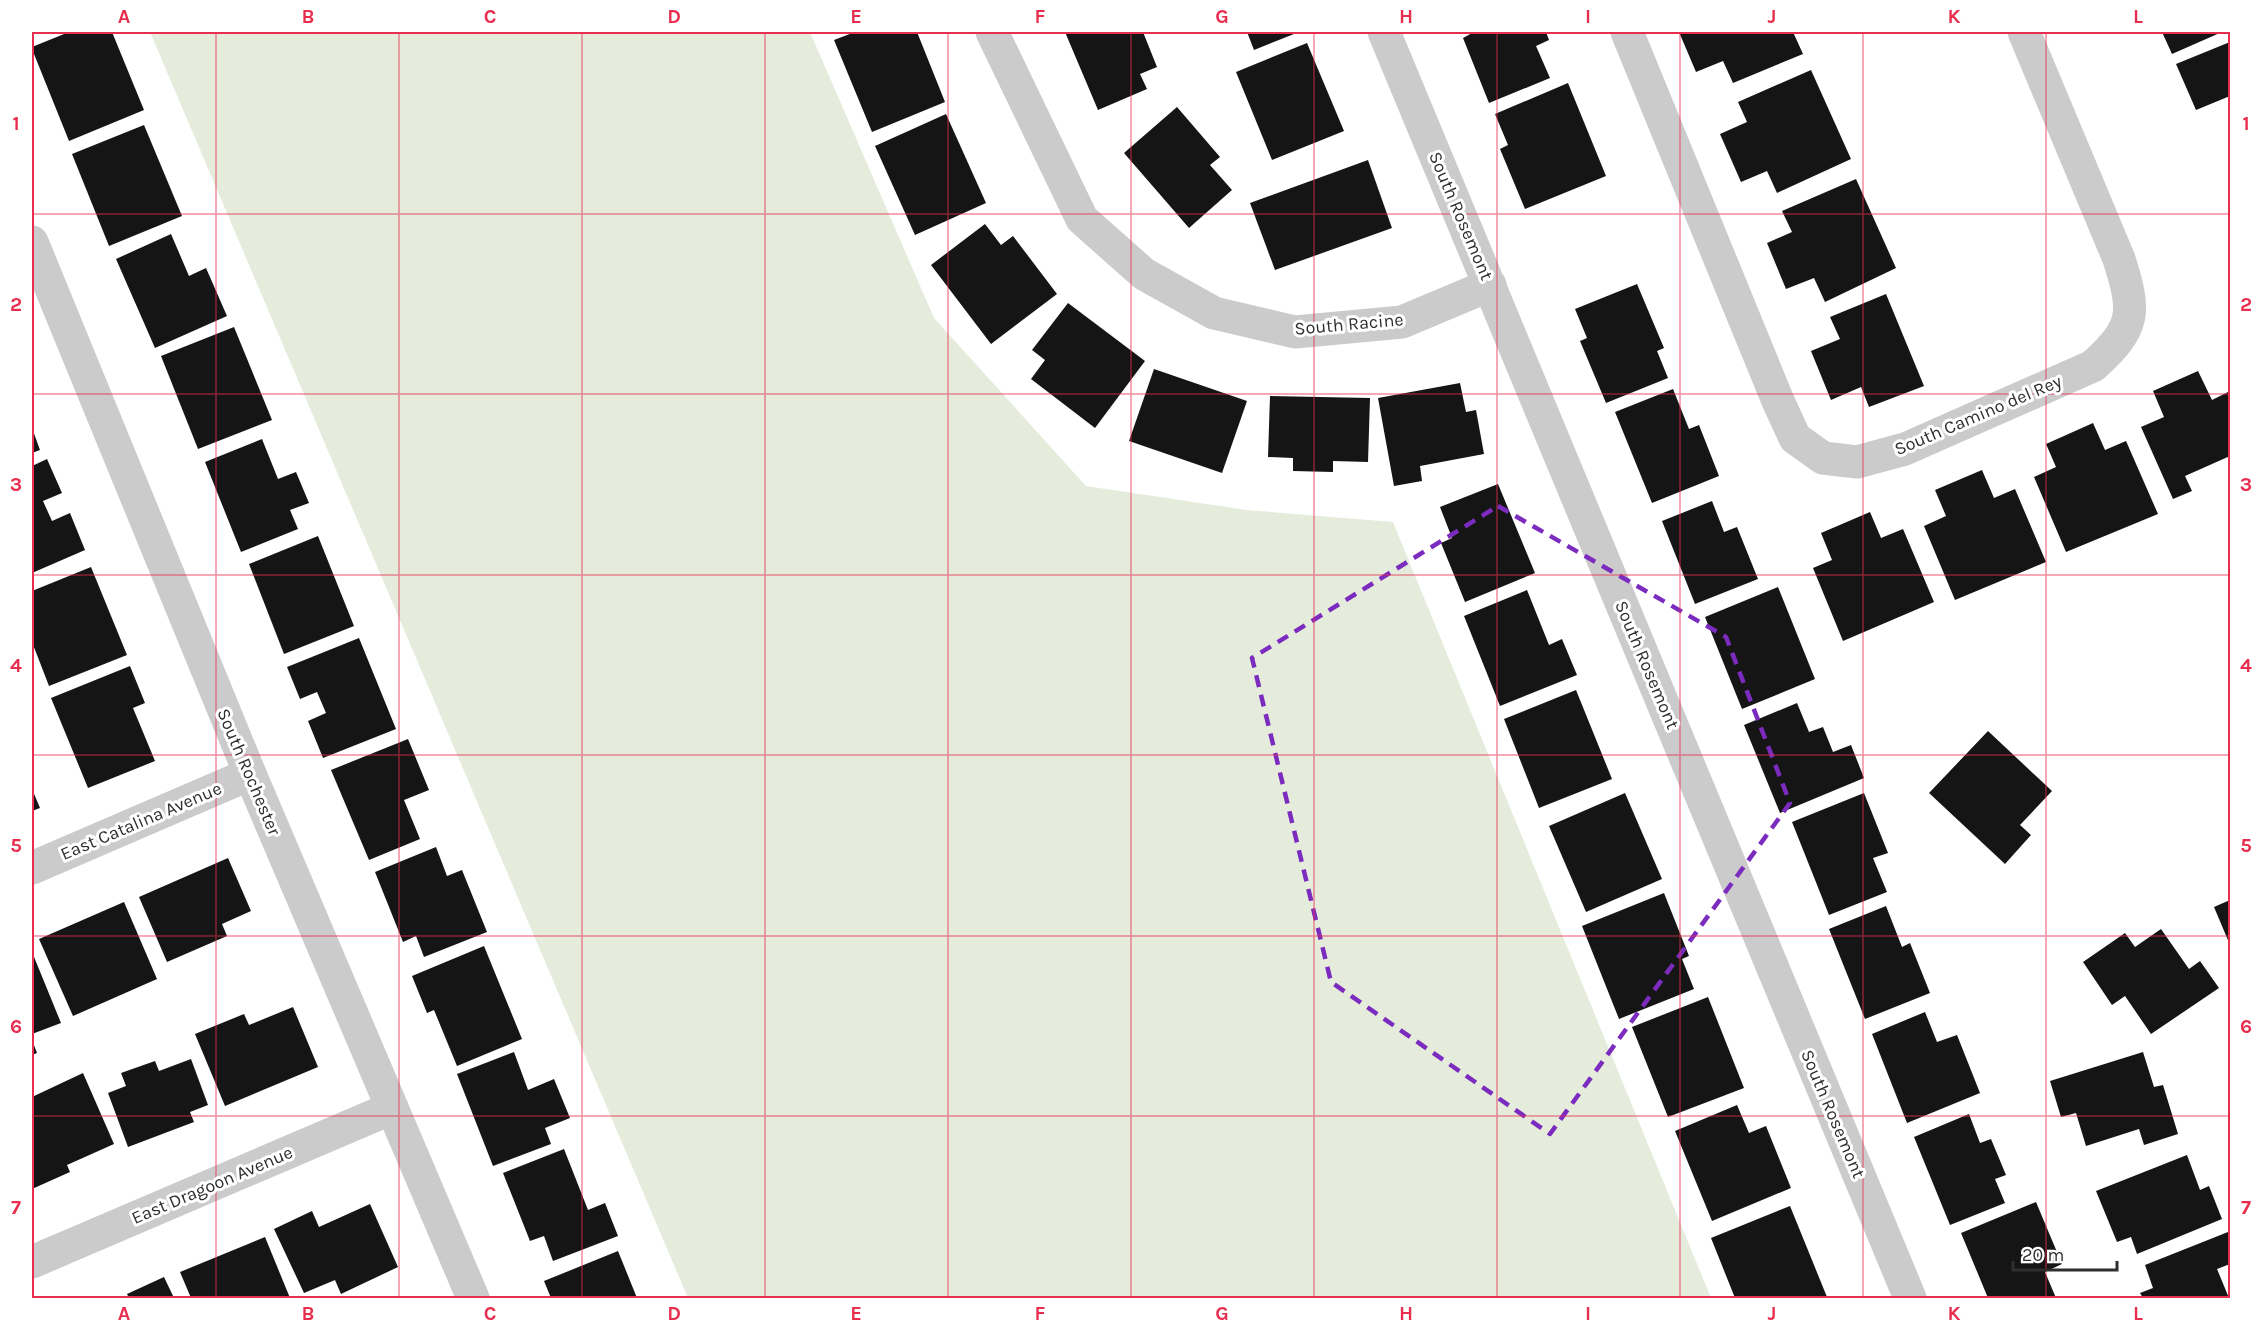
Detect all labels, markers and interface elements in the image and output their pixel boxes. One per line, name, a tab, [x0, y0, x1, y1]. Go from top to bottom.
text: A	[118, 5, 131, 28]
text: B	[302, 5, 314, 28]
text: C	[484, 5, 496, 28]
text: D	[667, 5, 681, 28]
text: E	[850, 5, 862, 28]
text: F	[1035, 5, 1046, 28]
text: G	[1215, 5, 1229, 28]
text: H	[1399, 5, 1413, 28]
text: I	[1585, 5, 1591, 28]
text: J	[1768, 5, 1776, 28]
text: K	[1947, 5, 1961, 28]
text: L	[2133, 5, 2143, 28]
text: 1	[12, 112, 20, 135]
text: 1	[2242, 112, 2250, 135]
street label: South Rosemont	[1424, 148, 1498, 284]
text: 2	[10, 293, 22, 316]
text: 2	[2240, 293, 2252, 316]
street label: South Racine	[1294, 308, 1404, 340]
street label: South Camino del Rey	[1891, 370, 2065, 460]
text: 3	[10, 473, 22, 496]
text: 3	[2240, 473, 2252, 496]
street label: South Rosemont	[1610, 597, 1684, 733]
text: 4	[10, 654, 22, 677]
text: 4	[2240, 654, 2252, 677]
street label: South Rochester	[212, 705, 286, 839]
street label: East Catalina Avenue	[57, 777, 225, 865]
text: 5	[10, 834, 22, 857]
text: 5	[2240, 834, 2252, 857]
text: 6	[10, 1015, 22, 1038]
text: 6	[2240, 1015, 2252, 1038]
street label: South Rosemont	[1796, 1046, 1870, 1182]
street label: East Dragoon Avenue	[128, 1141, 296, 1229]
text: 7	[11, 1196, 21, 1219]
text: 7	[2241, 1196, 2251, 1219]
scale bar	[2013, 1234, 2116, 1272]
text: 20 m	[2022, 1244, 2064, 1266]
text: A	[118, 1302, 131, 1325]
text: B	[302, 1302, 314, 1325]
text: C	[484, 1302, 496, 1325]
text: D	[667, 1302, 681, 1325]
text: E	[850, 1302, 862, 1325]
text: F	[1035, 1302, 1046, 1325]
text: G	[1215, 1302, 1229, 1325]
text: H	[1399, 1302, 1413, 1325]
text: I	[1585, 1302, 1591, 1325]
text: J	[1768, 1302, 1776, 1325]
text: K	[1947, 1302, 1961, 1325]
text: L	[2133, 1302, 2143, 1325]

